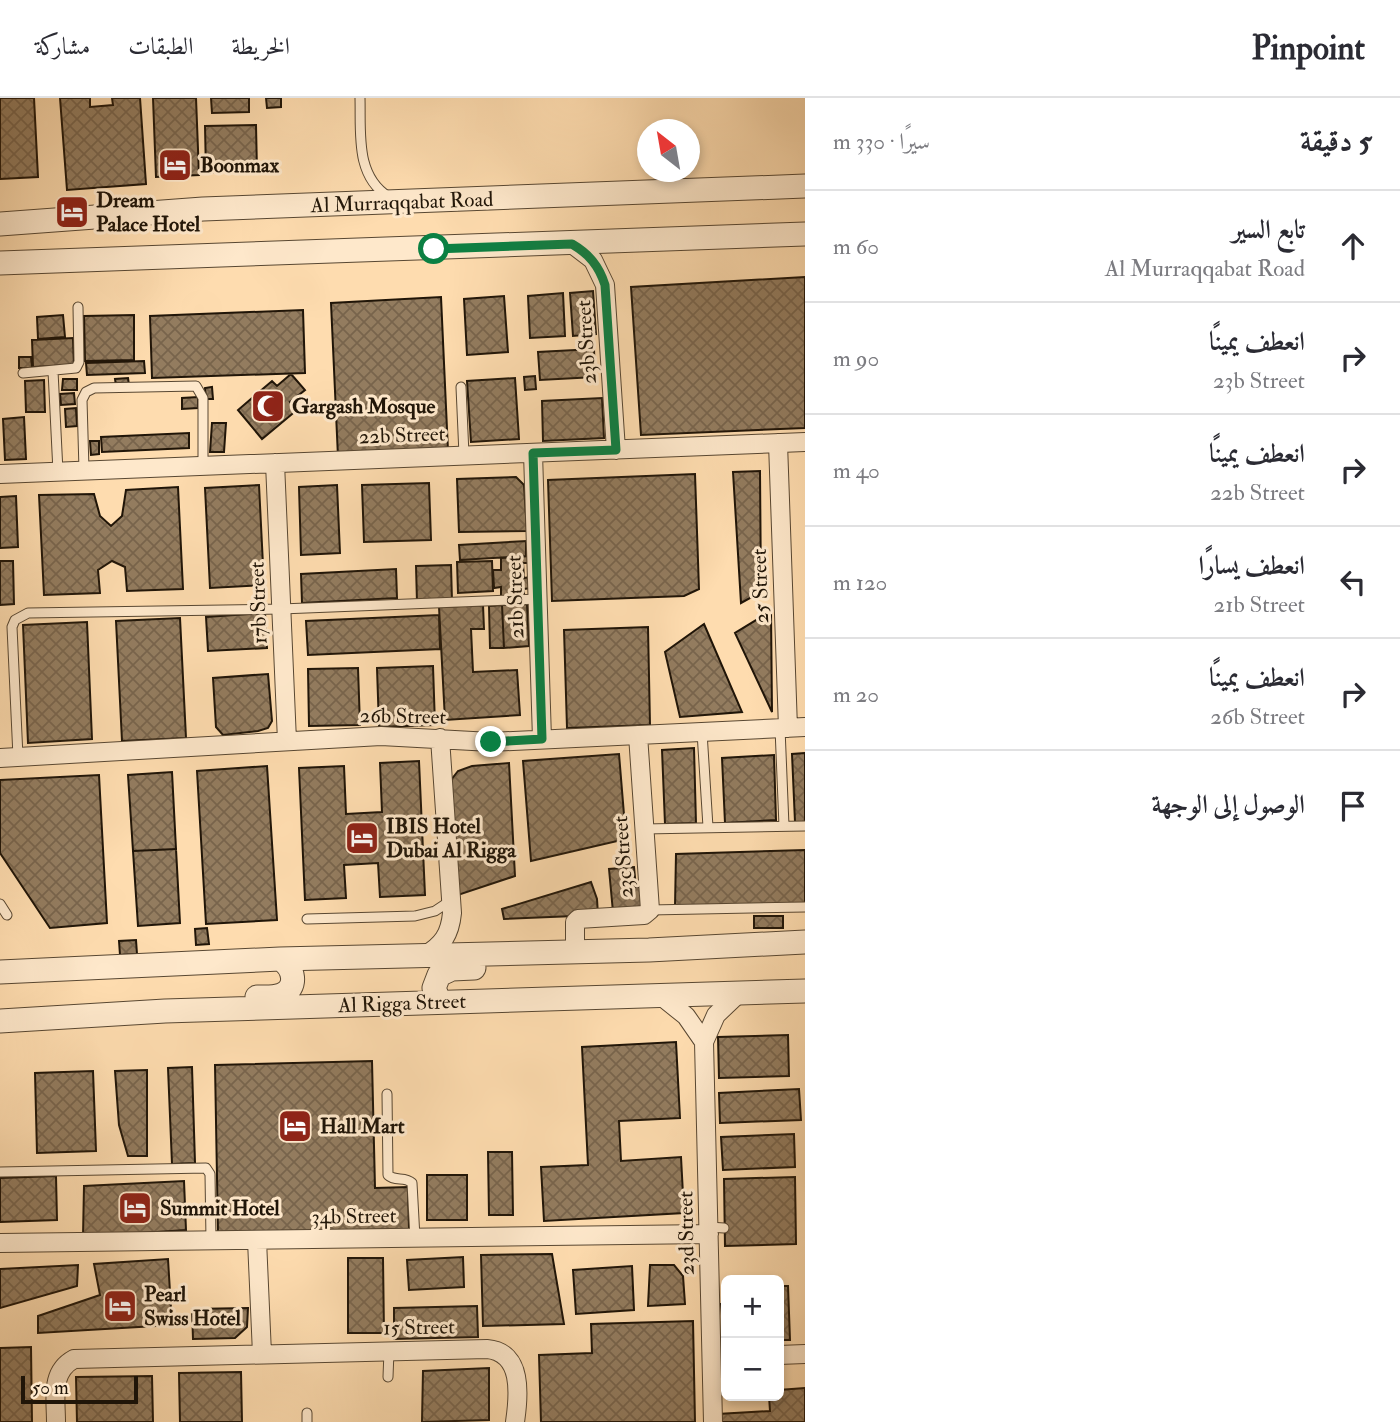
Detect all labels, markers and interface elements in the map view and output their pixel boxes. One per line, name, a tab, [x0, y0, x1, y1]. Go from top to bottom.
text: Pinpoint	[1251, 28, 1365, 69]
text: مشاركة	[35, 31, 90, 62]
text: الطبقات	[128, 31, 194, 62]
text: الخريطة	[232, 31, 290, 62]
north arrow	[637, 119, 700, 182]
text: 5 دقيقة	[1300, 123, 1372, 160]
text: سيرًا · 330 m	[833, 127, 930, 156]
hotel icon: Boonmax	[156, 146, 194, 184]
place label: Boonmax	[200, 152, 280, 179]
street label: Al Murraqqabat Road	[309, 186, 495, 219]
place label: Dream Palace Hotel	[96, 187, 201, 238]
hotel icon: Dream Palace Hotel	[53, 193, 91, 231]
text: تابع السير	[1232, 214, 1305, 246]
icon: ahead	[1334, 227, 1372, 265]
text: 60 m	[833, 232, 879, 261]
route start	[418, 233, 449, 264]
text: Al Murraqqabat Road	[1105, 254, 1305, 283]
street label: 23b Street	[570, 299, 603, 385]
text: انعطف يمينًا	[1209, 326, 1305, 358]
icon: right	[1334, 339, 1372, 377]
text: 90 m	[833, 344, 879, 373]
text: 23b Street	[1213, 366, 1305, 395]
mosque icon: Gargash Mosque	[249, 387, 287, 425]
place label: Gargash Mosque	[292, 393, 436, 420]
street label: 22b Street	[358, 420, 446, 451]
text: انعطف يمينًا	[1209, 438, 1305, 470]
icon: right	[1334, 451, 1372, 489]
text: 40 m	[833, 456, 880, 485]
text: 22b Street	[1210, 478, 1305, 507]
street label: 25 Street	[746, 548, 775, 624]
text: انعطف يسارًا	[1199, 550, 1305, 582]
street label: 21b Street	[501, 555, 530, 639]
street label: 17b Street	[244, 561, 273, 645]
icon: left	[1334, 563, 1372, 601]
text: 120 m	[833, 568, 887, 597]
text: 21b Street	[1214, 590, 1305, 619]
text: انعطف يمينًا	[1209, 662, 1305, 694]
icon: right	[1334, 675, 1372, 713]
text: 20 m	[833, 680, 879, 709]
street label: 26b Street	[359, 702, 447, 731]
text: 26b Street	[1210, 702, 1305, 731]
route end	[475, 726, 506, 757]
icon: arrive	[1334, 787, 1372, 825]
text: الوصول إلى الوجهة	[1152, 789, 1305, 821]
place label: IBIS Hotel Dubai Al Rigga	[386, 813, 517, 864]
street label: 23c Street	[607, 815, 640, 899]
hotel icon: IBIS Hotel Dubai Al Rigga	[343, 819, 381, 857]
street label: Al Rigga Street	[337, 988, 467, 1019]
hotel icon: Hall Mart	[276, 1107, 314, 1145]
place label: Hall Mart	[320, 1113, 405, 1140]
hotel icon: Summit Hotel	[116, 1189, 154, 1227]
street label: 23d Street	[672, 1191, 701, 1275]
place label: Summit Hotel	[160, 1195, 280, 1222]
street label: 34b Street	[311, 1202, 397, 1231]
map controls	[721, 1275, 784, 1401]
button: +	[721, 1275, 784, 1338]
place label: Pearl Swiss Hotel	[144, 1281, 241, 1332]
hotel icon: Pearl Swiss Hotel	[101, 1287, 139, 1325]
street label: 15 Street	[383, 1313, 455, 1342]
button: −	[721, 1338, 784, 1401]
scale bar	[21, 1373, 138, 1405]
text: 50 m	[32, 1376, 69, 1400]

